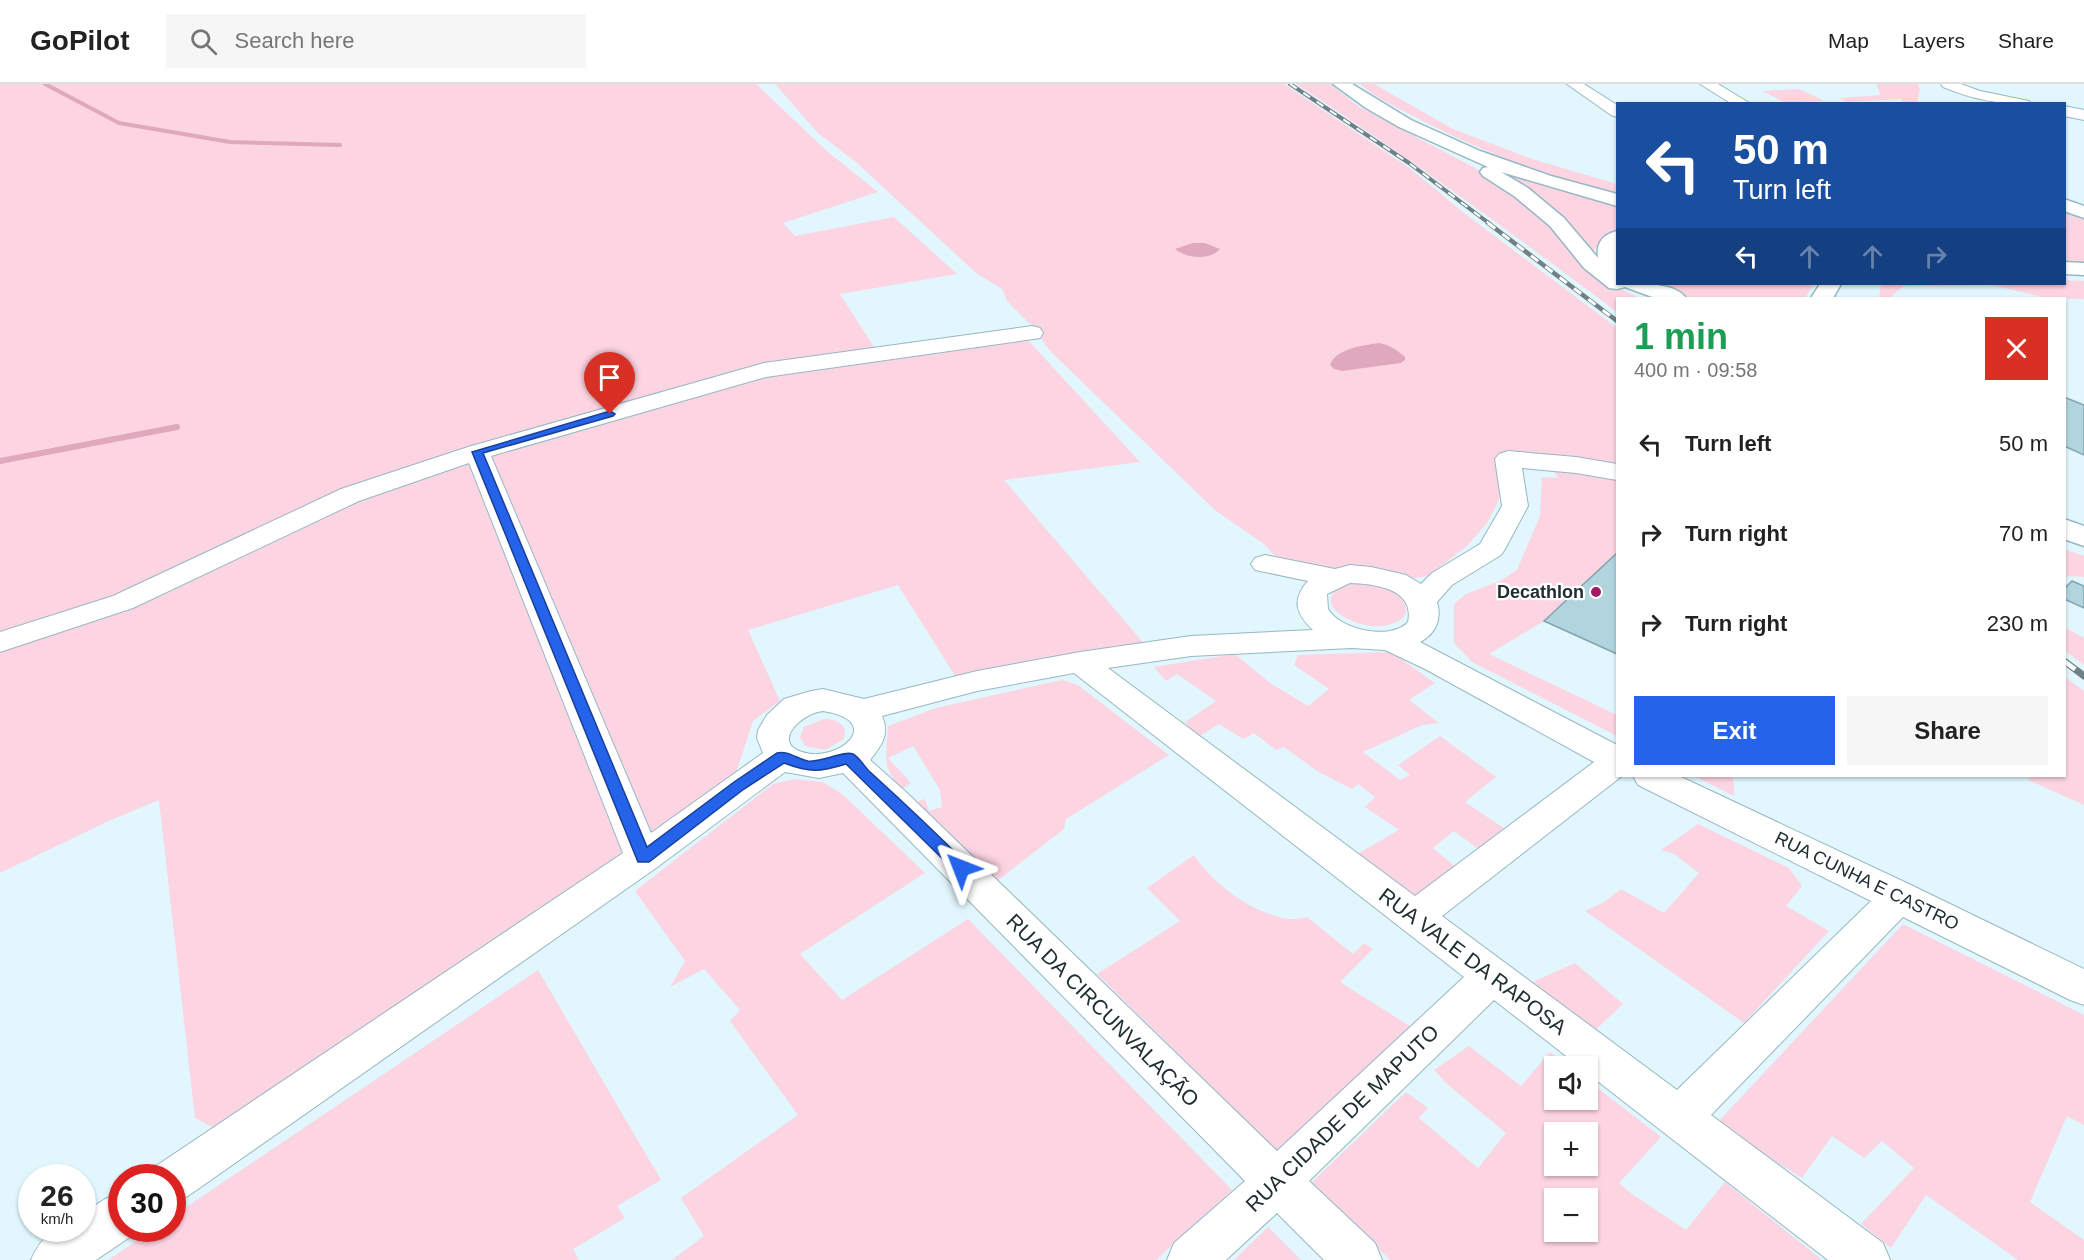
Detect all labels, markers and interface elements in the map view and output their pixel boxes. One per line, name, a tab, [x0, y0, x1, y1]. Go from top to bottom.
search box	[166, 14, 586, 68]
text: GoPilot	[30, 25, 130, 56]
icon: search	[187, 25, 220, 58]
text: Search here	[235, 28, 354, 53]
text: Map	[1828, 29, 1869, 52]
text: Layers	[1902, 29, 1965, 52]
text: Share	[1998, 29, 2054, 52]
icon: left	[1634, 126, 1712, 204]
text: 50 m	[1733, 126, 1829, 173]
text: Turn left	[1733, 175, 1831, 205]
icon: left	[1730, 240, 1763, 273]
icon: ahead	[1793, 240, 1826, 273]
icon: ahead	[1856, 240, 1889, 273]
icon: right	[1919, 240, 1952, 273]
text: 1 min	[1634, 316, 1728, 357]
button: close	[1985, 317, 2048, 380]
pin	[584, 352, 635, 414]
text: 400 m · 09:58	[1634, 359, 1757, 381]
icon: arrive	[593, 361, 626, 394]
icon: left	[1634, 428, 1667, 461]
text: Turn left	[1685, 431, 1771, 456]
text: 50 m	[1999, 431, 2048, 456]
icon: right	[1634, 518, 1667, 551]
text: Turn right	[1685, 521, 1787, 546]
text: 70 m	[1999, 521, 2048, 546]
place label: Decathlon	[1497, 582, 1584, 602]
marker: Decathlon	[1589, 585, 1603, 599]
icon: right	[1634, 608, 1667, 641]
text: Turn right	[1685, 611, 1787, 636]
text: 230 m	[1987, 611, 2048, 636]
button: Exit	[1634, 696, 1835, 765]
button: Share	[1847, 696, 2048, 765]
street label: RUA CUNHA E CASTRO	[1772, 828, 1962, 934]
position arrow	[929, 836, 993, 900]
street label: RUA VALE DA RAPOSA	[1375, 883, 1571, 1039]
street label: RUA DA CIRCUNVALAÇÃO	[1002, 909, 1204, 1111]
street label: RUA CIDADE DE MAPUTO	[1241, 1020, 1443, 1216]
map controls	[1544, 1056, 1598, 1242]
button: sound	[1544, 1056, 1598, 1110]
button: +	[1544, 1122, 1598, 1176]
speed limit sign: 30	[108, 1164, 186, 1242]
text: 26	[40, 1179, 74, 1212]
button: −	[1544, 1188, 1598, 1242]
text: km/h	[41, 1210, 73, 1227]

